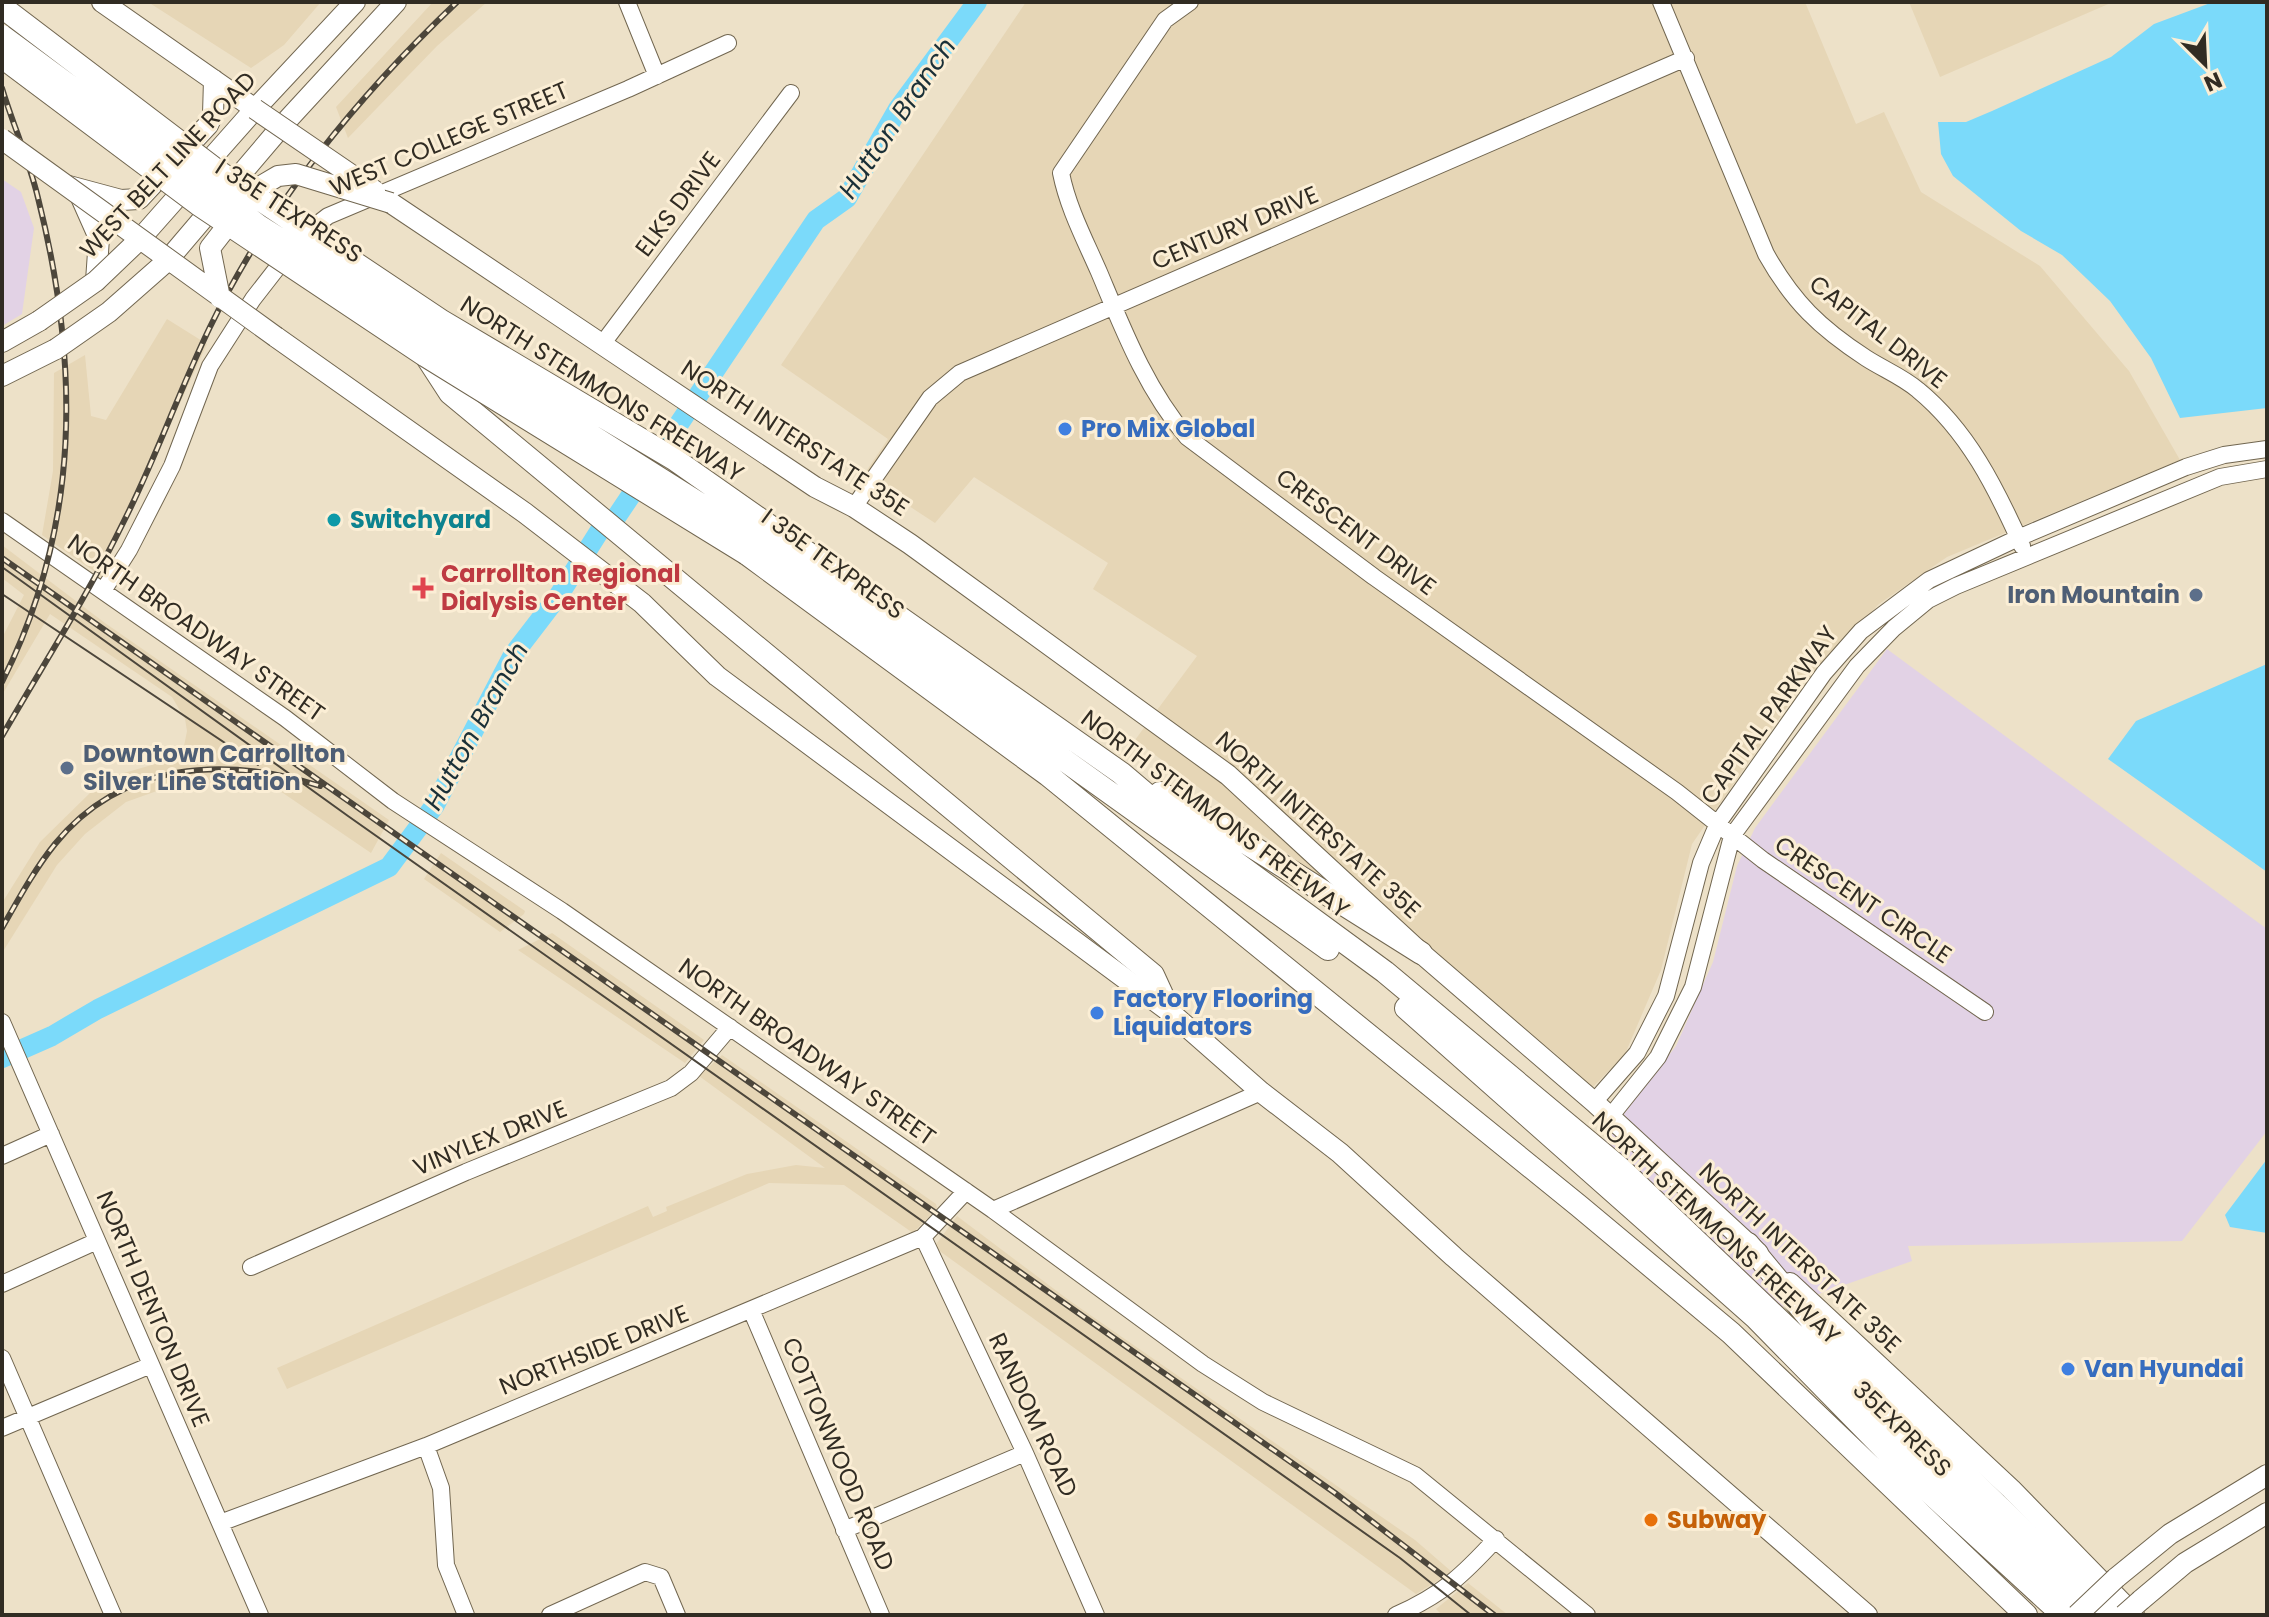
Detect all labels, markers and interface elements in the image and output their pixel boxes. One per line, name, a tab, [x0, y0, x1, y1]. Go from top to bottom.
north arrow	[2165, 24, 2245, 104]
water label: Hutton Branch	[830, 30, 964, 206]
street label: WEST BELT LINE ROAD	[72, 64, 263, 265]
text: N	[2199, 64, 2227, 99]
street label: WEST COLLEGE STREET	[324, 73, 573, 204]
street label: ELKS DRIVE	[627, 144, 728, 263]
street label: I 35E TEXPRESS	[209, 151, 369, 271]
street label: CENTURY DRIVE	[1146, 178, 1323, 277]
street label: CAPITAL DRIVE	[1803, 267, 1954, 396]
street label: NORTH STEMMONS FREEWAY	[454, 288, 750, 490]
street label: NORTH INTERSTATE 35E	[675, 351, 916, 524]
place label: Pro Mix Global	[1081, 412, 1255, 445]
marker: Pro Mix Global	[1056, 420, 1074, 438]
street label: CRESCENT DRIVE	[1269, 460, 1443, 603]
street label: I 35E TEXPRESS	[755, 500, 912, 627]
place label: Switchyard	[350, 503, 491, 536]
marker: Switchyard	[325, 511, 343, 529]
street label: NORTH BROADWAY STREET	[61, 526, 331, 729]
place label: Carrollton Regional Dialysis Center	[441, 557, 681, 618]
marker: Carrollton Regional Dialysis Center	[412, 577, 434, 599]
place label: Iron Mountain	[2007, 578, 2180, 611]
marker: Iron Mountain	[2187, 586, 2205, 604]
street label: CAPITAL PARKWAY	[1693, 619, 1845, 811]
water label: Hutton Branch	[415, 636, 537, 816]
street label: NORTH STEMMONS FREEWAY	[1074, 702, 1356, 926]
street label: NORTH INTERSTATE 35E	[1209, 724, 1428, 926]
place label: Downtown Carrollton Silver Line Station	[83, 737, 346, 798]
marker: Downtown Carrollton Silver Line Station	[58, 759, 76, 777]
street label: CRESCENT CIRCLE	[1768, 828, 1958, 971]
street label: NORTH BROADWAY STREET	[672, 950, 942, 1153]
place label: Factory Flooring Liquidators	[1113, 982, 1313, 1043]
marker: Factory Flooring Liquidators	[1088, 1004, 1106, 1022]
street label: VINYLEX DRIVE	[408, 1092, 572, 1183]
street label: NORTH STEMMONS FREEWAY	[1585, 1104, 1848, 1352]
street label: NORTH INTERSTATE 35E	[1692, 1155, 1909, 1360]
street label: NORTH DENTON DRIVE	[89, 1186, 218, 1432]
street label: NORTHSIDE DRIVE	[494, 1296, 693, 1403]
street label: RANDOM ROAD	[981, 1328, 1086, 1502]
street label: COTTONWOOD ROAD	[774, 1332, 903, 1575]
place label: Van Hyundai	[2084, 1352, 2244, 1385]
marker: Van Hyundai	[2059, 1360, 2077, 1378]
street label: 35EXPRESS	[1846, 1373, 1959, 1484]
place label: Subway	[1667, 1503, 1767, 1536]
marker: Subway	[1642, 1511, 1660, 1529]

